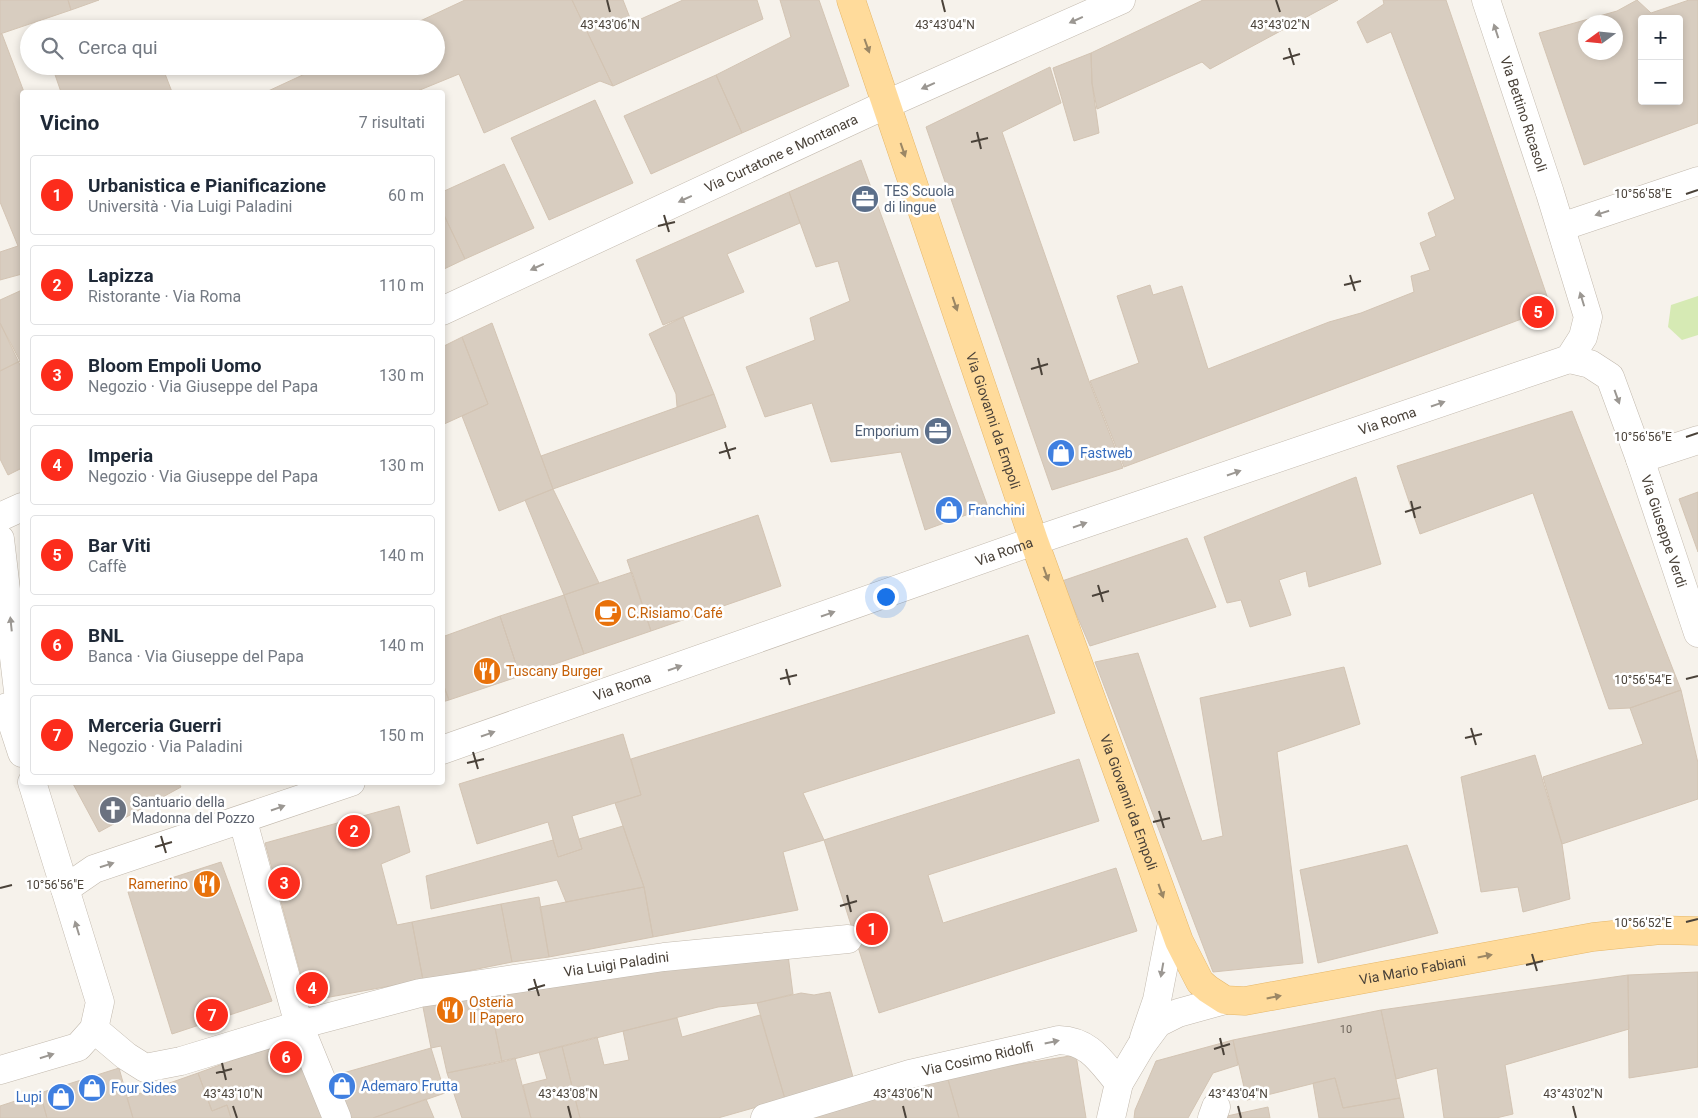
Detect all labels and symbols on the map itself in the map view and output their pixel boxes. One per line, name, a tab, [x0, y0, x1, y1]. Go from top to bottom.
north arrow	[1578, 15, 1623, 60]
one-way arrow	[1069, 16, 1083, 24]
text: 43°43'06"N	[580, 18, 640, 32]
text: 43°43'04"N	[915, 18, 975, 32]
text: 43°43'02"N	[1250, 18, 1310, 32]
one-way arrow	[1492, 23, 1500, 38]
one-way arrow	[863, 39, 871, 54]
street label: Via Bettino Ricasoli	[1497, 54, 1550, 174]
one-way arrow	[921, 82, 935, 90]
street label: Via Curtatone e Montanara	[702, 111, 860, 196]
one-way arrow	[899, 143, 907, 158]
place label: TES Scuola di lingue	[884, 183, 954, 215]
office icon: TES Scuola di lingue	[850, 184, 880, 214]
text: 10°56'58"E	[1614, 187, 1672, 201]
one-way arrow	[677, 194, 692, 203]
one-way arrow	[1594, 209, 1609, 217]
one-way arrow	[530, 263, 544, 271]
one-way arrow	[1578, 291, 1586, 306]
pin: 5	[1522, 293, 1554, 331]
one-way arrow	[951, 297, 959, 312]
street label: Via Giovanni da Empoli	[963, 350, 1024, 491]
one-way arrow	[1613, 390, 1621, 405]
one-way arrow	[1430, 400, 1445, 407]
street label: Via Roma	[1356, 404, 1418, 438]
office icon: Emporium	[923, 416, 953, 446]
place label: Emporium	[855, 423, 919, 439]
text: 10°56'56"E	[1614, 430, 1672, 444]
shop icon: Fastweb	[1046, 438, 1076, 468]
place label: Fastweb	[1080, 445, 1133, 461]
one-way arrow	[1227, 469, 1242, 477]
street label: Via Giuseppe Verdi	[1638, 473, 1690, 589]
shop icon: Franchini	[934, 495, 964, 525]
place label: Franchini	[968, 502, 1025, 518]
one-way arrow	[1073, 521, 1088, 529]
street label: Via Roma	[973, 534, 1035, 569]
one-way arrow	[1042, 567, 1050, 582]
your location	[873, 584, 899, 610]
cafe icon: C.Risiamo Café	[593, 598, 623, 628]
place label: C.Risiamo Café	[627, 605, 723, 621]
one-way arrow	[821, 610, 836, 618]
one-way arrow	[7, 616, 15, 632]
restaurant icon: Tuscany Burger	[472, 656, 502, 686]
place label: Tuscany Burger	[506, 663, 603, 679]
one-way arrow	[667, 664, 682, 671]
street label: Via Roma	[591, 669, 653, 704]
text: 10°56'54"E	[1614, 673, 1672, 687]
one-way arrow	[481, 730, 496, 737]
street label: Via Giovanni da Empoli	[1097, 732, 1161, 872]
place label: Santuario della Madonna del Pozzo	[132, 794, 255, 826]
church icon: Santuario della Madonna del Pozzo	[98, 795, 128, 825]
one-way arrow	[270, 804, 285, 812]
pin: 2	[338, 812, 370, 850]
one-way arrow	[99, 861, 114, 868]
pin: 3	[268, 864, 300, 902]
restaurant icon: Ramerino	[192, 869, 222, 899]
place label: Ramerino	[128, 876, 188, 892]
text: 10°56'56"E	[26, 878, 84, 892]
one-way arrow	[1158, 884, 1165, 899]
pin: 1	[856, 910, 888, 948]
text: 10°56'52"E	[1614, 916, 1672, 930]
one-way arrow	[72, 920, 80, 935]
street label: Via Luigi Paladini	[563, 949, 670, 980]
one-way arrow	[1477, 952, 1493, 960]
street label: Via Mario Fabiani	[1358, 953, 1467, 988]
one-way arrow	[1158, 963, 1166, 979]
pin: 4	[296, 969, 328, 1007]
one-way arrow	[1266, 993, 1282, 1001]
place label: Osteria Il Papero	[469, 994, 524, 1026]
restaurant icon: Osteria Il Papero	[435, 995, 465, 1025]
pin: 7	[196, 996, 228, 1034]
house number: 10	[1340, 1023, 1352, 1036]
pin: 6	[270, 1038, 302, 1076]
street label: Via Cosimo Ridolfi	[920, 1038, 1035, 1079]
one-way arrow	[1044, 1038, 1059, 1046]
one-way arrow	[39, 1052, 54, 1060]
shop icon: Ademaro Frutta	[327, 1071, 357, 1101]
shop icon: Four Sides	[77, 1073, 107, 1103]
place label: Ademaro Frutta	[361, 1078, 458, 1094]
place label: Four Sides	[111, 1080, 177, 1096]
shop icon: Lupi	[46, 1082, 76, 1112]
text: 43°43'10"N	[203, 1087, 263, 1101]
text: 43°43'08"N	[538, 1087, 598, 1101]
text: 43°43'06"N	[873, 1087, 933, 1101]
text: 43°43'04"N	[1208, 1087, 1268, 1101]
text: 43°43'02"N	[1543, 1087, 1603, 1101]
place label: Lupi	[16, 1089, 42, 1105]

